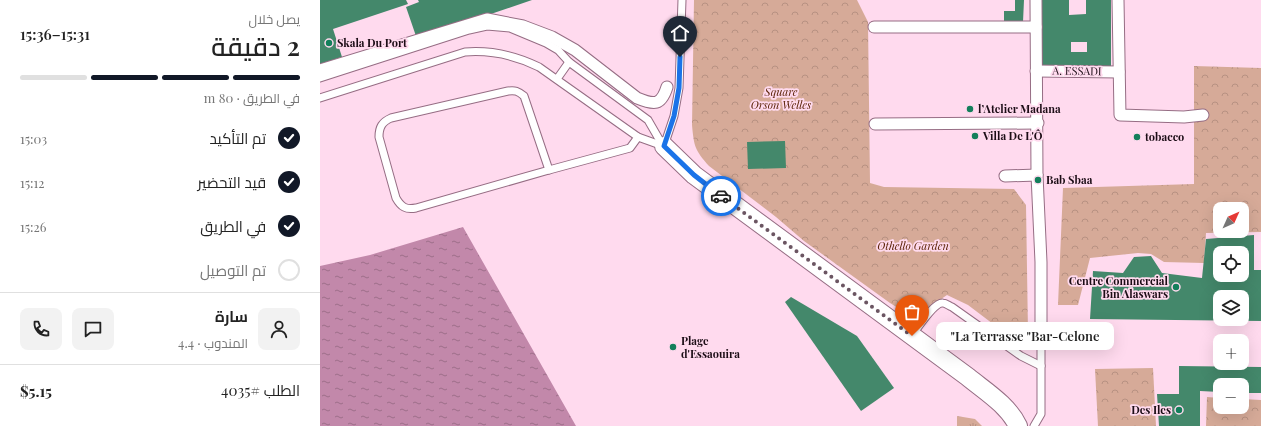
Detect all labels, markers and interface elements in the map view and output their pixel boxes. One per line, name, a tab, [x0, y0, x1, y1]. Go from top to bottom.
text: يصل خلال	[249, 10, 300, 27]
pin	[663, 16, 697, 57]
icon: home	[669, 22, 691, 44]
text: 15:31–15:36	[20, 24, 90, 44]
text: 2 دقيقة	[211, 28, 300, 63]
place label: Skala Du Port	[337, 35, 407, 50]
marker: Skala Du Port	[324, 38, 334, 48]
street label: A. ESSADI	[1051, 63, 1102, 78]
park label: Square Orson Welles	[751, 84, 812, 112]
text: في الطريق · 80 m	[204, 89, 300, 106]
place label: l’Atelier Madana	[978, 101, 1061, 116]
marker: l’Atelier Madana	[965, 104, 975, 114]
icon: check	[278, 127, 300, 149]
text: تم التأكيد	[210, 128, 266, 148]
place label: Villa De L'Ô	[982, 128, 1043, 143]
place label: tobacco	[1144, 129, 1184, 144]
text: 15:03	[20, 130, 47, 147]
marker: Villa De L'Ô	[970, 131, 980, 141]
marker: tobacco	[1132, 132, 1142, 142]
icon: check	[278, 171, 300, 193]
text: قيد التحضير	[197, 172, 266, 192]
place label: Bab Sbaa	[1046, 172, 1093, 187]
text: 15:12	[20, 174, 45, 191]
marker: Bab Sbaa	[1033, 175, 1043, 185]
courier	[701, 176, 741, 216]
icon: car	[710, 185, 732, 207]
north arrow	[1213, 202, 1249, 238]
map controls	[1213, 202, 1249, 414]
icon: check	[278, 215, 300, 237]
text: في الطريق	[200, 216, 266, 236]
text: 15:26	[20, 218, 46, 235]
park label: Othello Garden	[877, 238, 949, 253]
button: locate	[1213, 246, 1249, 282]
text: تم التوصيل	[200, 260, 266, 280]
place label: Centre Commercial Bin Alaswars	[1069, 273, 1169, 301]
marker: Centre Commercial Bin Alaswars	[1171, 282, 1181, 292]
button: layers	[1213, 290, 1249, 326]
pin	[895, 295, 929, 336]
icon: bag	[901, 301, 923, 323]
text: سارة	[215, 306, 248, 326]
button: phone	[20, 308, 62, 350]
button: chat	[72, 308, 114, 350]
button: person	[258, 308, 300, 350]
callout: La Terrasse "Bar-Celone"	[936, 322, 1114, 350]
text: La Terrasse "Bar-Celone"	[951, 327, 1100, 344]
place label: Plage d'Essaouira	[681, 333, 740, 361]
text: المندوب · 4.4	[178, 334, 248, 351]
button: +	[1213, 334, 1249, 370]
marker: Plage d'Essaouira	[668, 342, 678, 352]
button: −	[1213, 378, 1249, 414]
text: الطلب #4035	[221, 380, 300, 400]
text: $5.15	[20, 381, 52, 401]
place label: Des Iles	[1131, 402, 1171, 417]
marker: Des Iles	[1174, 405, 1184, 415]

